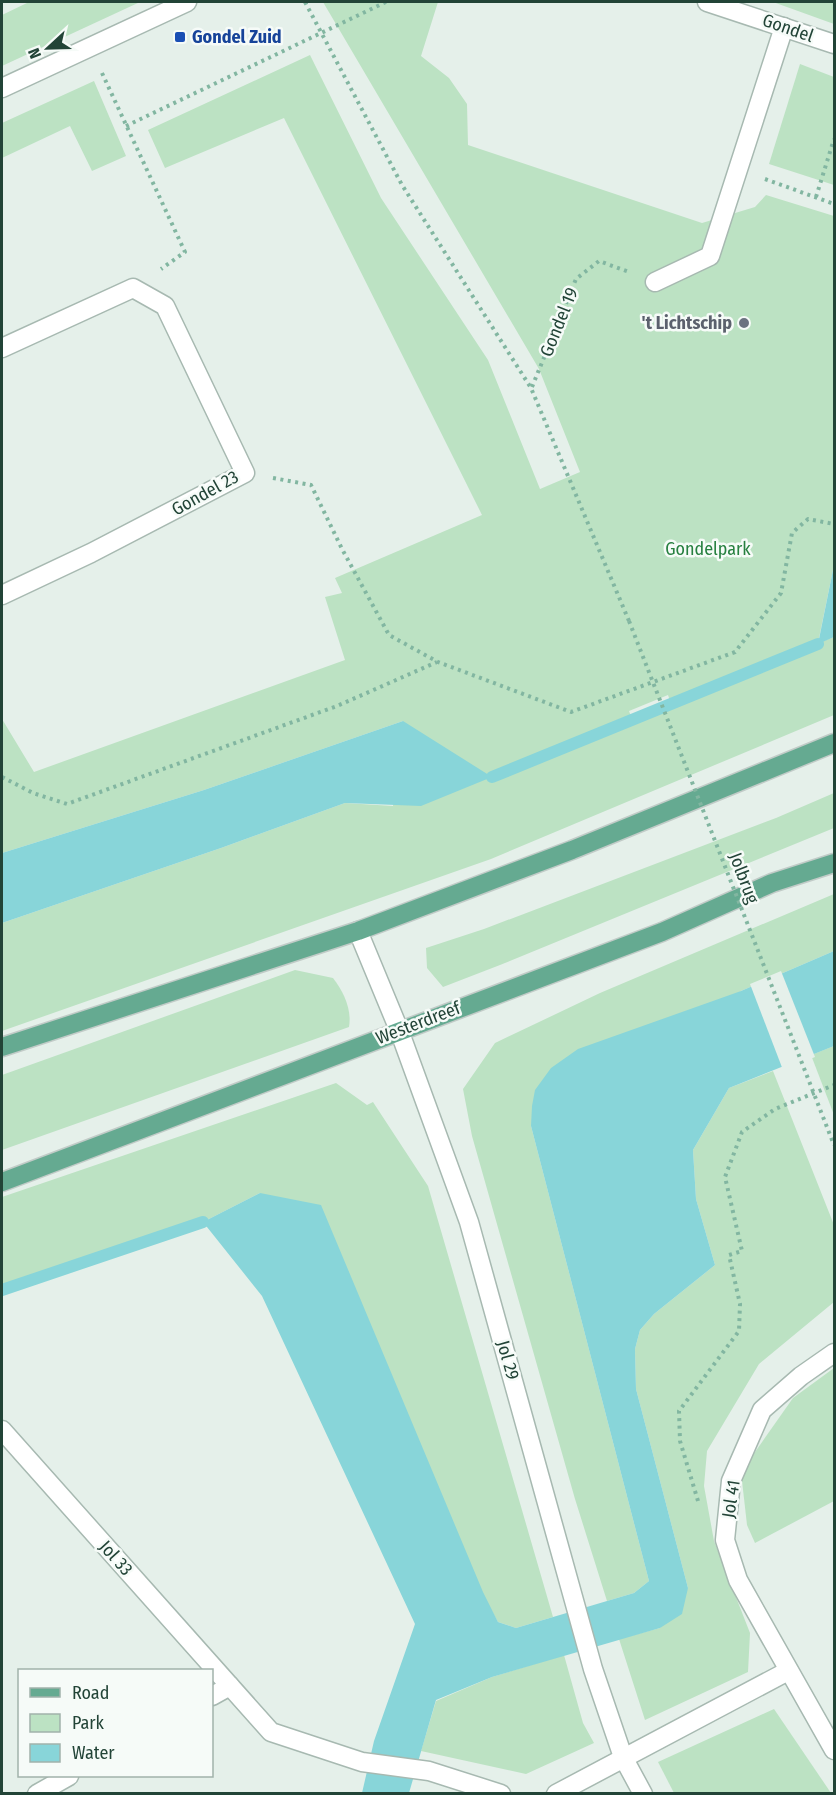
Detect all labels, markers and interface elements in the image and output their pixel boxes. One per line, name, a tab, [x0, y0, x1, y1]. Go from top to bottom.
street label: Gondel	[760, 9, 817, 47]
north arrow	[18, 18, 78, 78]
place label: Gondel Zuid	[192, 26, 282, 48]
marker: Gondel Zuid	[173, 30, 187, 44]
text: N	[24, 45, 45, 61]
street label: Gondel 19	[535, 284, 583, 360]
place label: 't Lichtschip	[641, 312, 732, 334]
marker: 't Lichtschip	[737, 316, 751, 330]
street label: Gondel 23	[168, 466, 242, 520]
park label: Gondelpark	[665, 538, 751, 560]
street label: Jolbrug	[724, 849, 764, 907]
street label: Westerdreef	[373, 996, 465, 1049]
street label: Jol 29	[492, 1338, 524, 1382]
street label: Jol 41	[717, 1478, 745, 1520]
street label: Jol 33	[95, 1536, 137, 1580]
legend	[18, 1669, 213, 1777]
text: Road	[72, 1682, 109, 1704]
text: Park	[72, 1712, 105, 1734]
text: Water	[72, 1742, 115, 1764]

